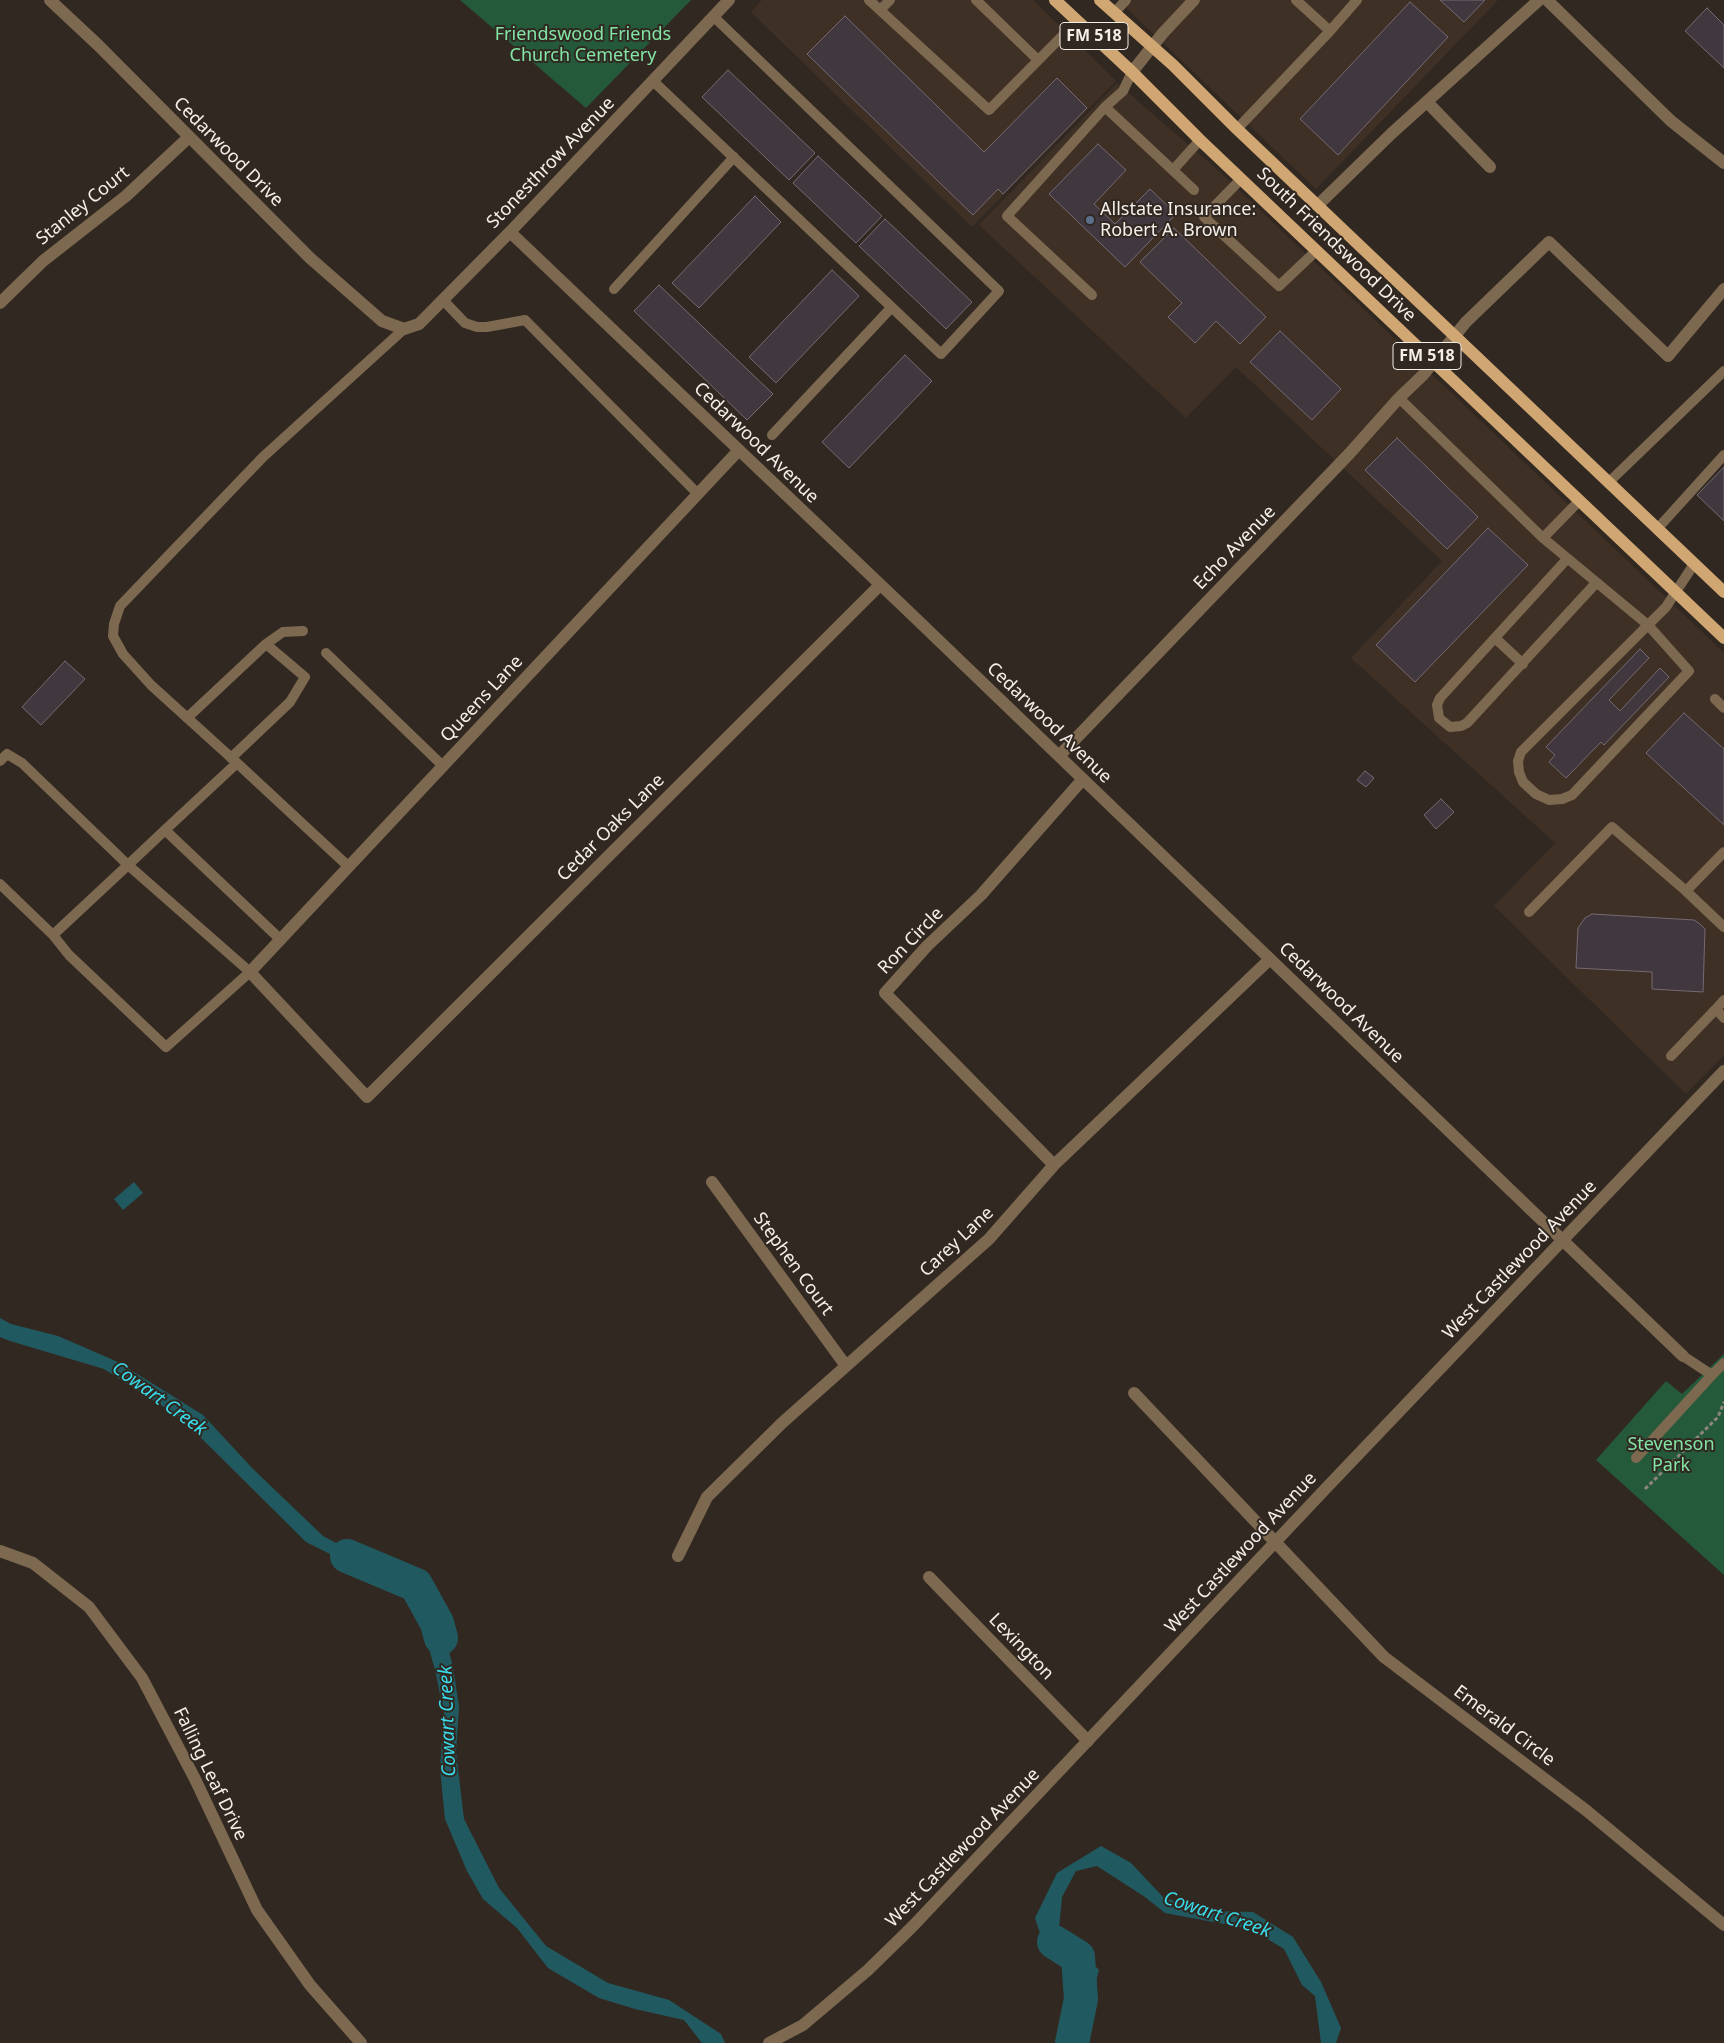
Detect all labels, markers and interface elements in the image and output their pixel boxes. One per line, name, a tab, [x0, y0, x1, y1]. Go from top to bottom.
road number: FM 518	[1060, 22, 1128, 50]
park label: Friendswood Friends Church Cemetery	[495, 24, 671, 66]
street label: Cedarwood Drive	[169, 93, 287, 211]
street label: Stonesthrow Avenue	[483, 93, 619, 233]
street label: Stanley Court	[32, 162, 134, 250]
street label: South Friendswood Drive	[1252, 163, 1420, 327]
place label: Allstate Insurance: Robert A. Brown	[1100, 199, 1256, 242]
marker: Allstate Insurance: Robert A. Brown	[1084, 214, 1096, 226]
road number: FM 518	[1393, 342, 1461, 370]
street label: Cedarwood Avenue	[689, 378, 823, 508]
street label: Echo Avenue	[1190, 501, 1280, 595]
street label: Queens Lane	[436, 651, 528, 747]
street label: Cedarwood Avenue	[982, 658, 1116, 788]
street label: Cedar Oaks Lane	[553, 770, 669, 886]
street label: Ron Circle	[874, 903, 948, 979]
street label: Cedarwood Avenue	[1274, 938, 1408, 1068]
street label: West Castlewood Avenue	[1439, 1176, 1601, 1344]
street label: Carey Lane	[916, 1202, 998, 1282]
street label: Stephen Court	[748, 1208, 838, 1320]
water label: Cowart Creek	[107, 1357, 211, 1441]
park label: Stevenson Park	[1627, 1434, 1715, 1476]
street label: West Castlewood Avenue	[1161, 1468, 1321, 1638]
street label: Lexington	[984, 1609, 1058, 1685]
water label: Cowart Creek	[435, 1665, 461, 1777]
street label: Emerald Circle	[1449, 1681, 1559, 1771]
street label: Falling Leaf Drive	[168, 1704, 252, 1844]
street label: West Castlewood Avenue	[882, 1764, 1044, 1932]
water label: Cowart Creek	[1160, 1887, 1274, 1943]

